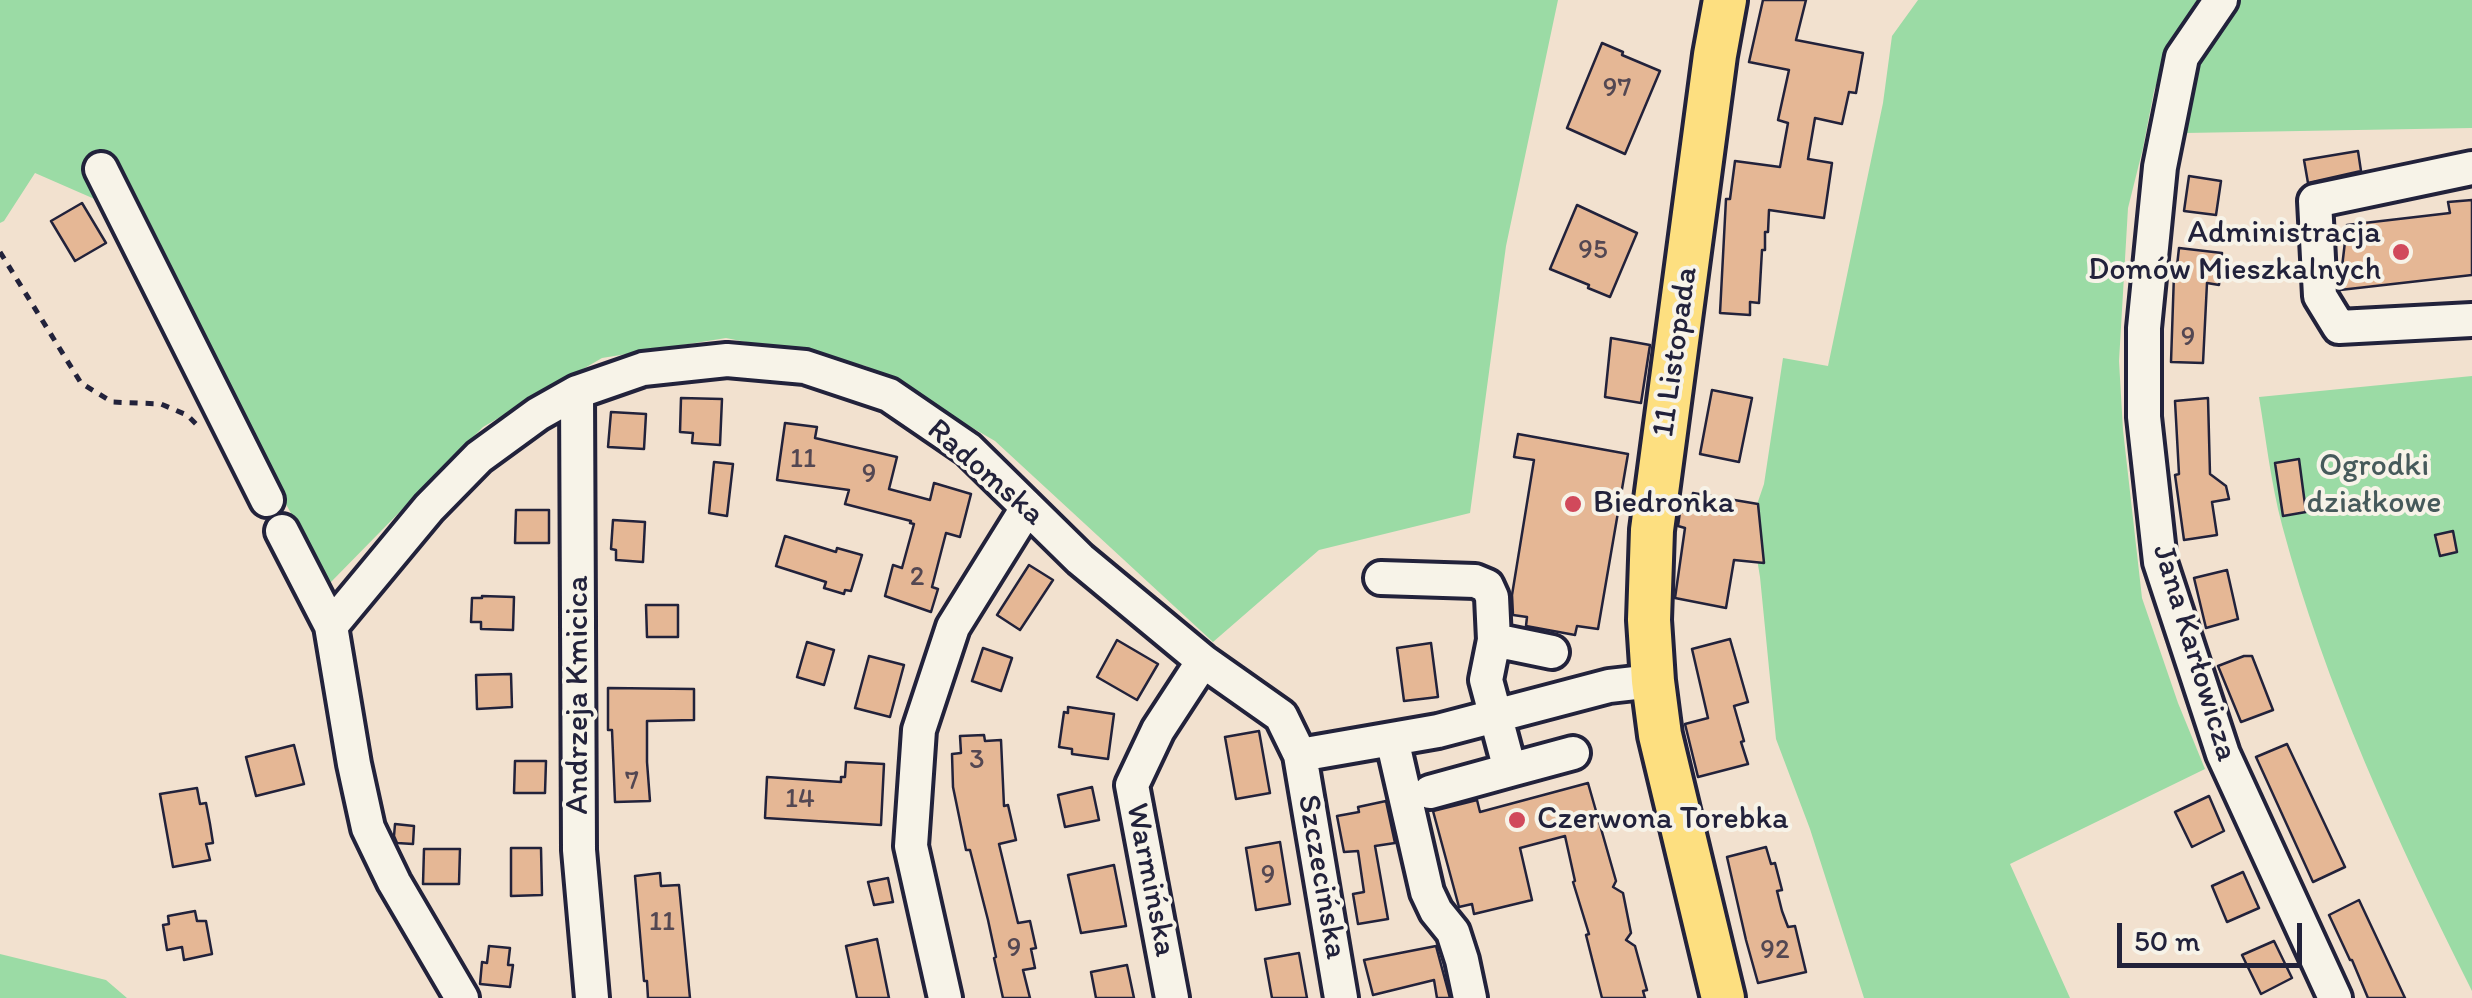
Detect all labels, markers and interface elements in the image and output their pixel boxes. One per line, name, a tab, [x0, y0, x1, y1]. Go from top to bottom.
house number: 97	[1603, 72, 1631, 106]
place label: Administracja Domów Mieszkalnych	[2088, 215, 2381, 290]
house number: 95	[1578, 234, 1608, 268]
marker: Administracja Domów Mieszkalnych	[2390, 241, 2412, 263]
street label: 11 Listopada	[1645, 264, 1707, 440]
house number: 9	[2181, 321, 2195, 355]
street label: Radomska	[918, 412, 1052, 534]
house number: 11	[790, 443, 816, 477]
park label: Ogrodki działkowe	[2306, 448, 2442, 523]
house number: 9	[862, 458, 876, 492]
place label: Biedronka	[1593, 485, 1734, 523]
marker: Biedronka	[1562, 493, 1584, 515]
street label: Jana Karłowicza	[2143, 540, 2245, 766]
house number: 2	[910, 561, 924, 595]
street label: Andrzeja Kmicica	[560, 576, 598, 814]
house number: 3	[969, 744, 985, 778]
house number: 7	[625, 765, 639, 799]
house number: 14	[785, 783, 815, 817]
street label: Szczecińska	[1288, 792, 1354, 962]
street label: Warmińska	[1116, 800, 1184, 960]
place label: Czerwona Torebka	[1537, 801, 1789, 839]
marker: Czerwona Torebka	[1506, 809, 1528, 831]
house number: 9	[1261, 859, 1275, 893]
scale bar	[2122, 903, 2307, 965]
house number: 11	[649, 906, 675, 940]
text: 50 m	[2134, 922, 2200, 959]
house number: 9	[1007, 932, 1021, 966]
house number: 92	[1760, 934, 1790, 968]

